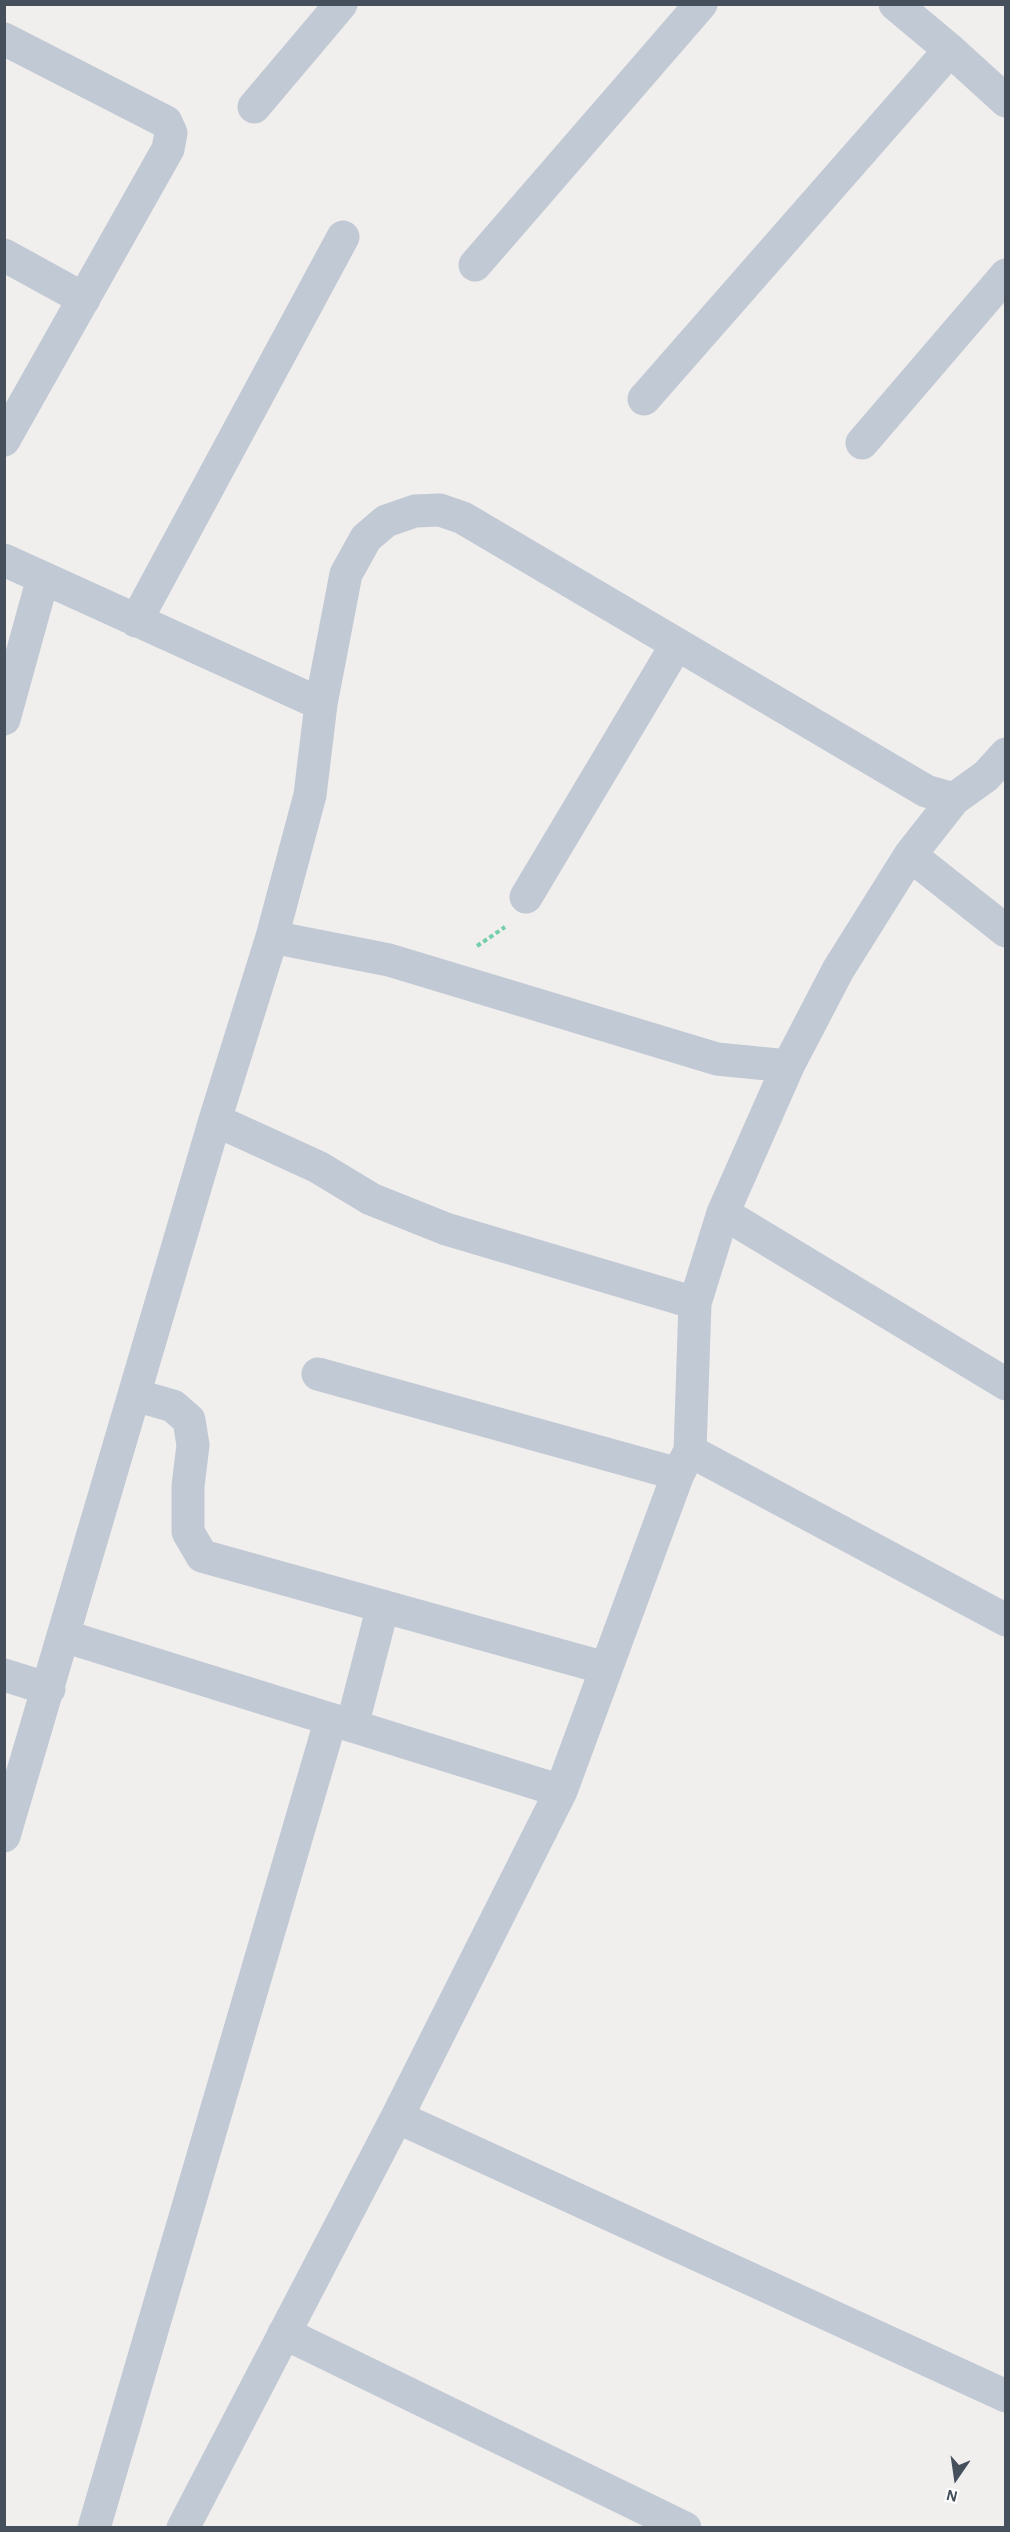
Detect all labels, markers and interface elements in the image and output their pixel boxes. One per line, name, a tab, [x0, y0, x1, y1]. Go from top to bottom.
north arrow	[926, 2448, 986, 2508]
text: N	[945, 2486, 959, 2505]

